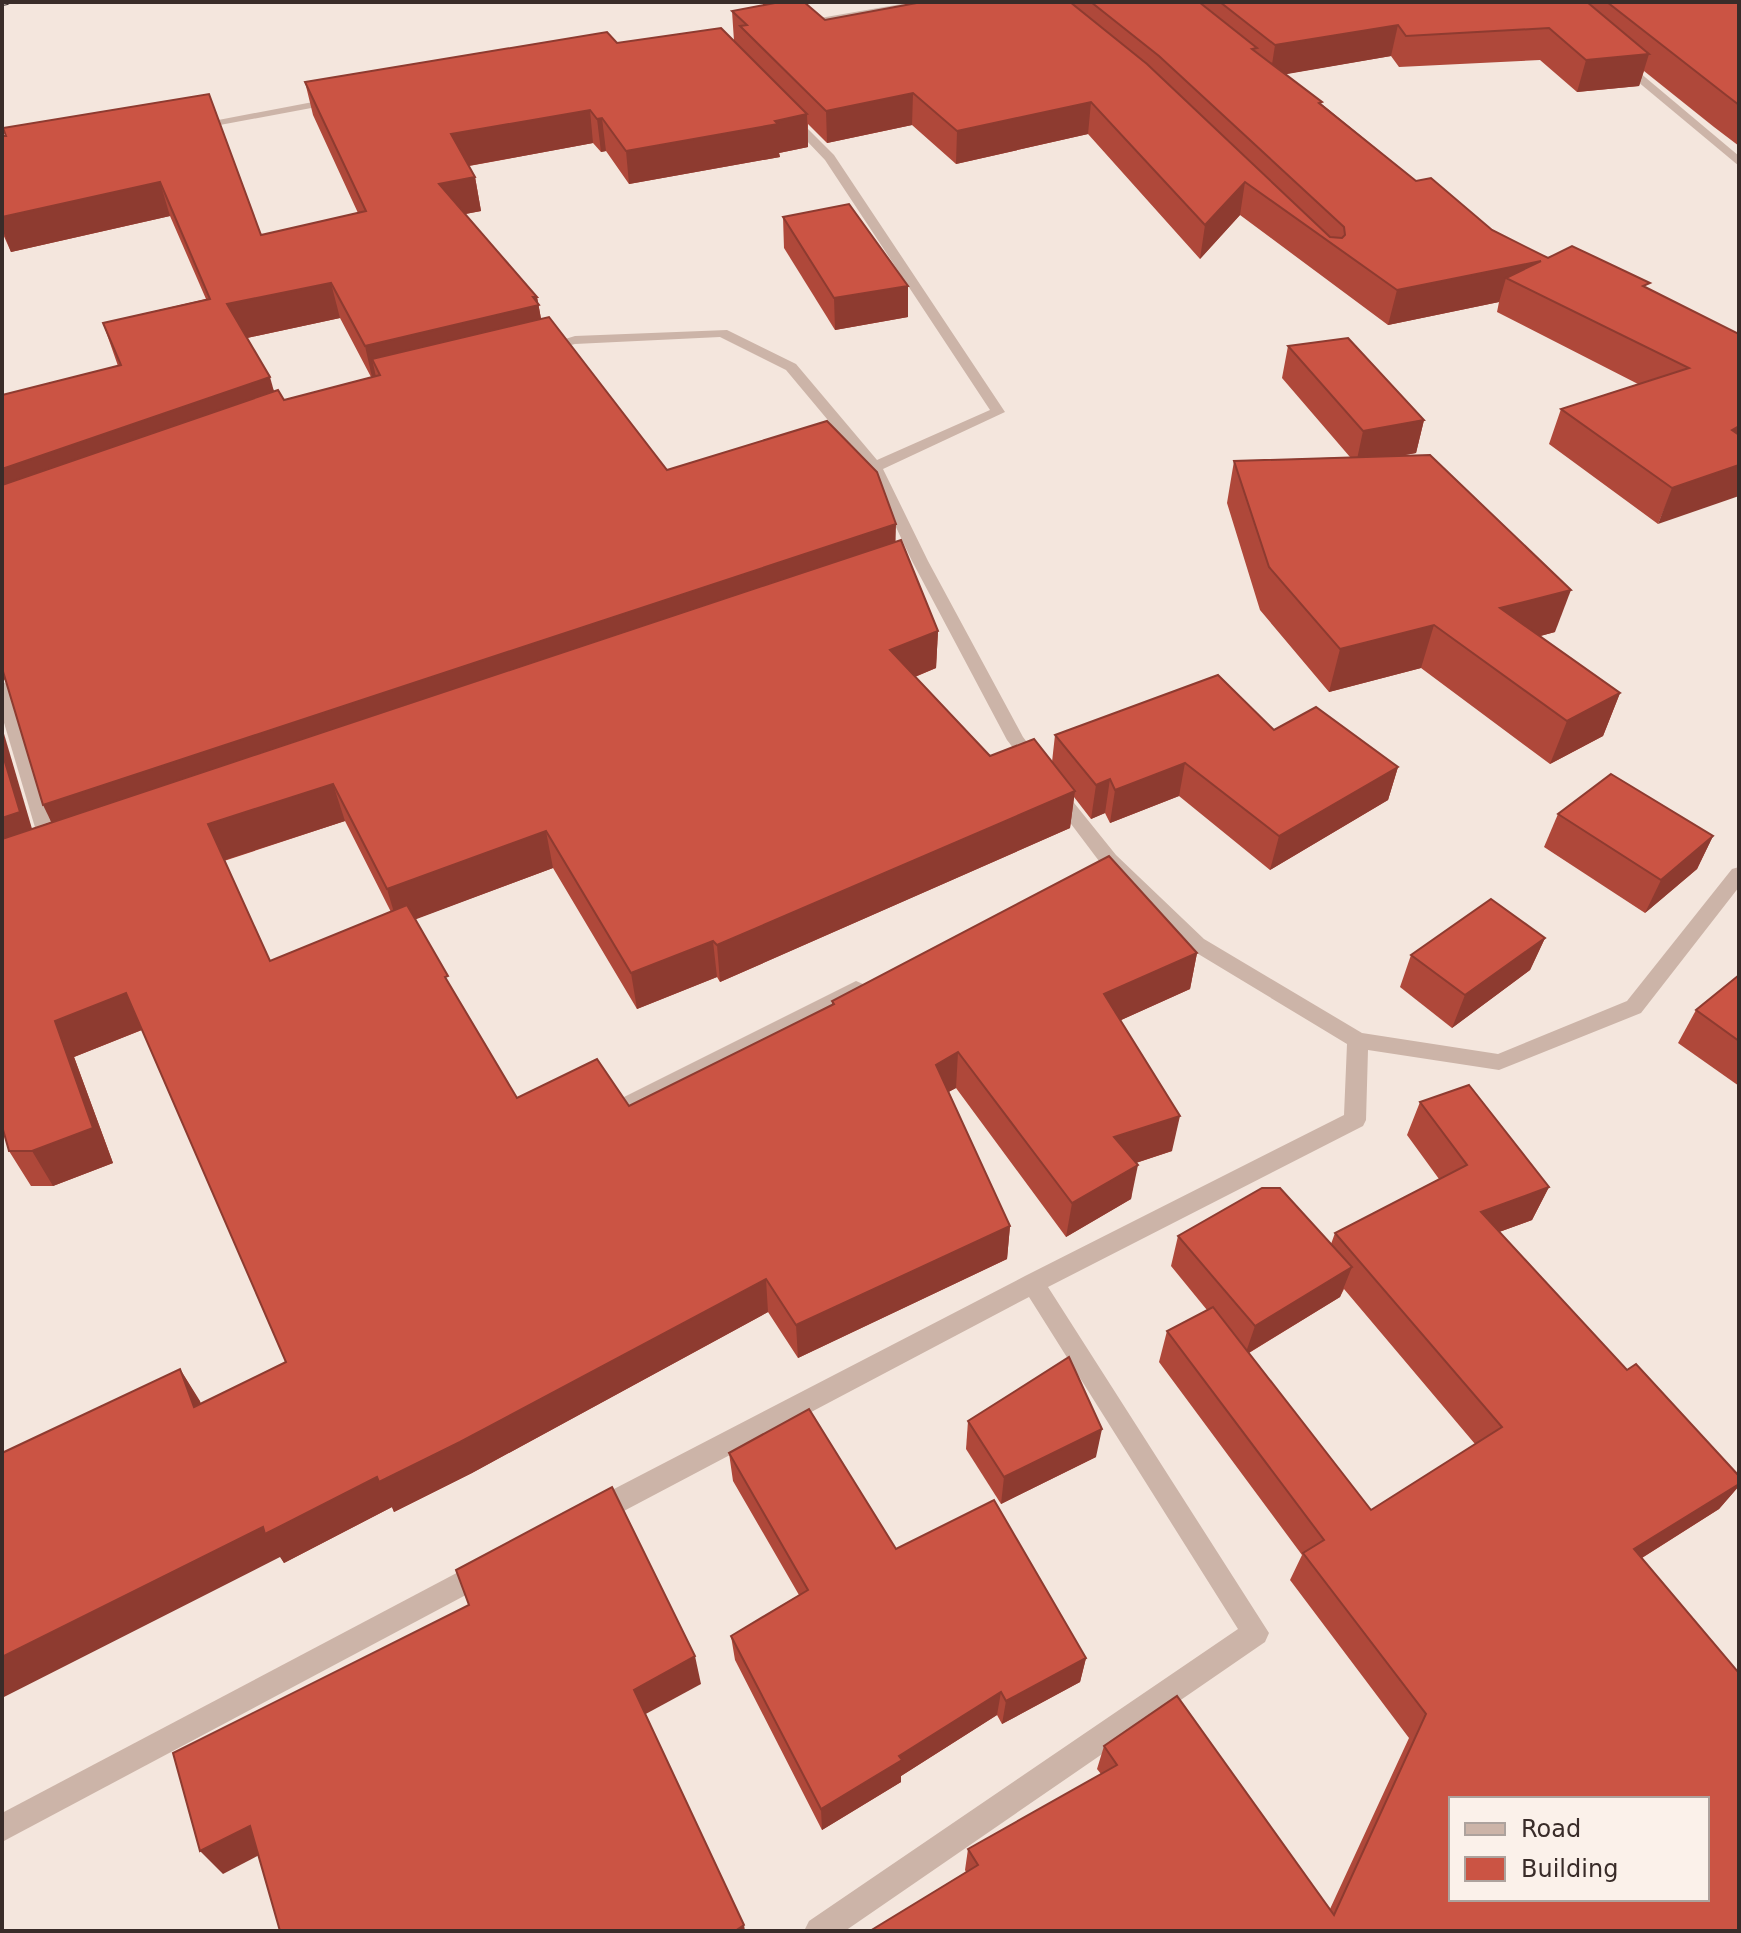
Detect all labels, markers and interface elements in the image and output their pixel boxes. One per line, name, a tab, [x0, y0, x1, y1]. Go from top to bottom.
legend	[1449, 1797, 1709, 1901]
text: Road	[1521, 1815, 1581, 1843]
text: Building	[1521, 1855, 1618, 1883]

